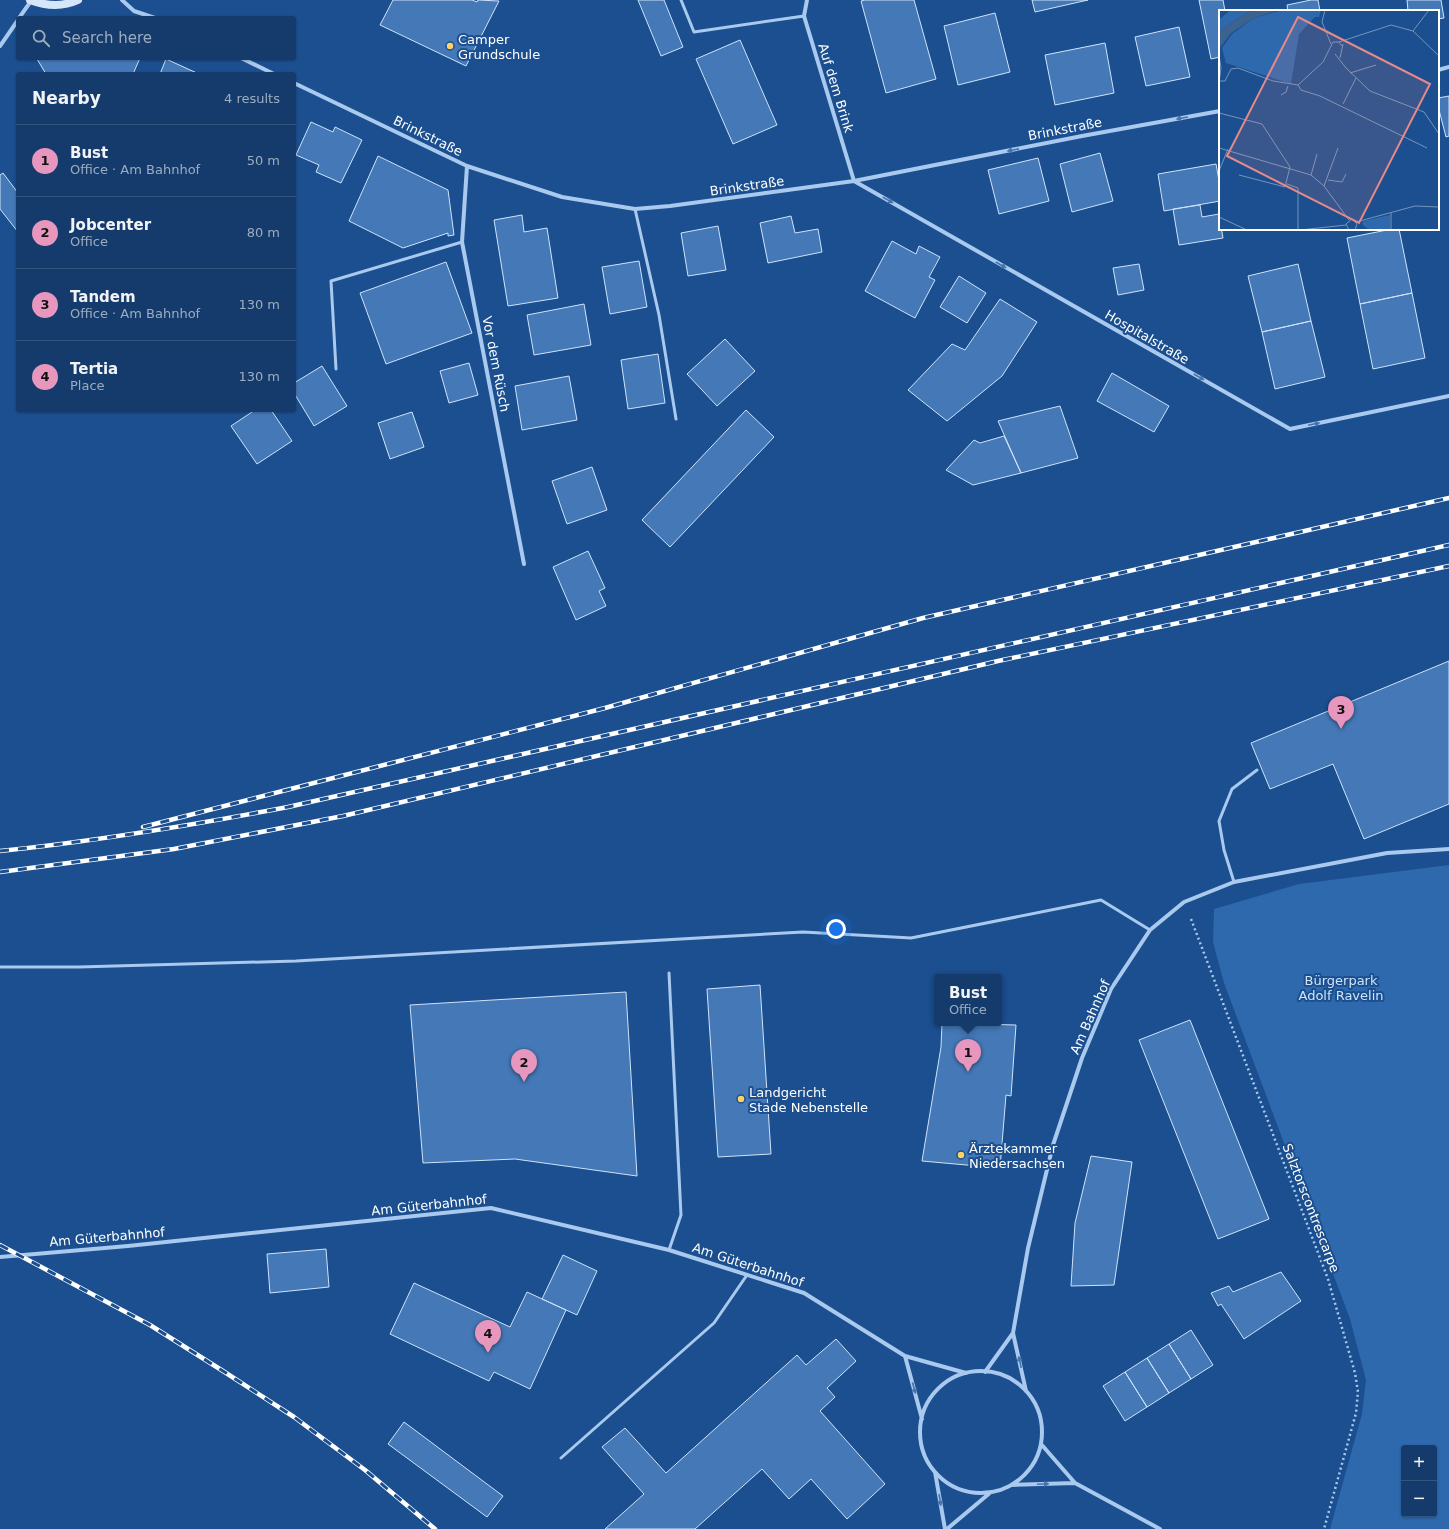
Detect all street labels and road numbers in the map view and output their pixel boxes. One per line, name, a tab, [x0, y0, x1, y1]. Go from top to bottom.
street label: Auf dem Brink	[815, 42, 857, 135]
street label: Brinkstraße	[391, 113, 465, 159]
street label: Brinkstraße	[1027, 114, 1103, 144]
street label: Brinkstraße	[709, 173, 785, 199]
street label: Hospitalstraße	[1102, 307, 1192, 367]
street label: Vor dem Rüsch	[479, 315, 513, 413]
street label: Am Bahnhof	[1067, 977, 1113, 1057]
street label: Salztorscontrescarpe	[1279, 1141, 1343, 1275]
street label: Am Güterbahnhof	[371, 1191, 488, 1219]
street label: Am Güterbahnhof	[49, 1224, 166, 1250]
street label: Am Güterbahnhof	[691, 1240, 806, 1290]

